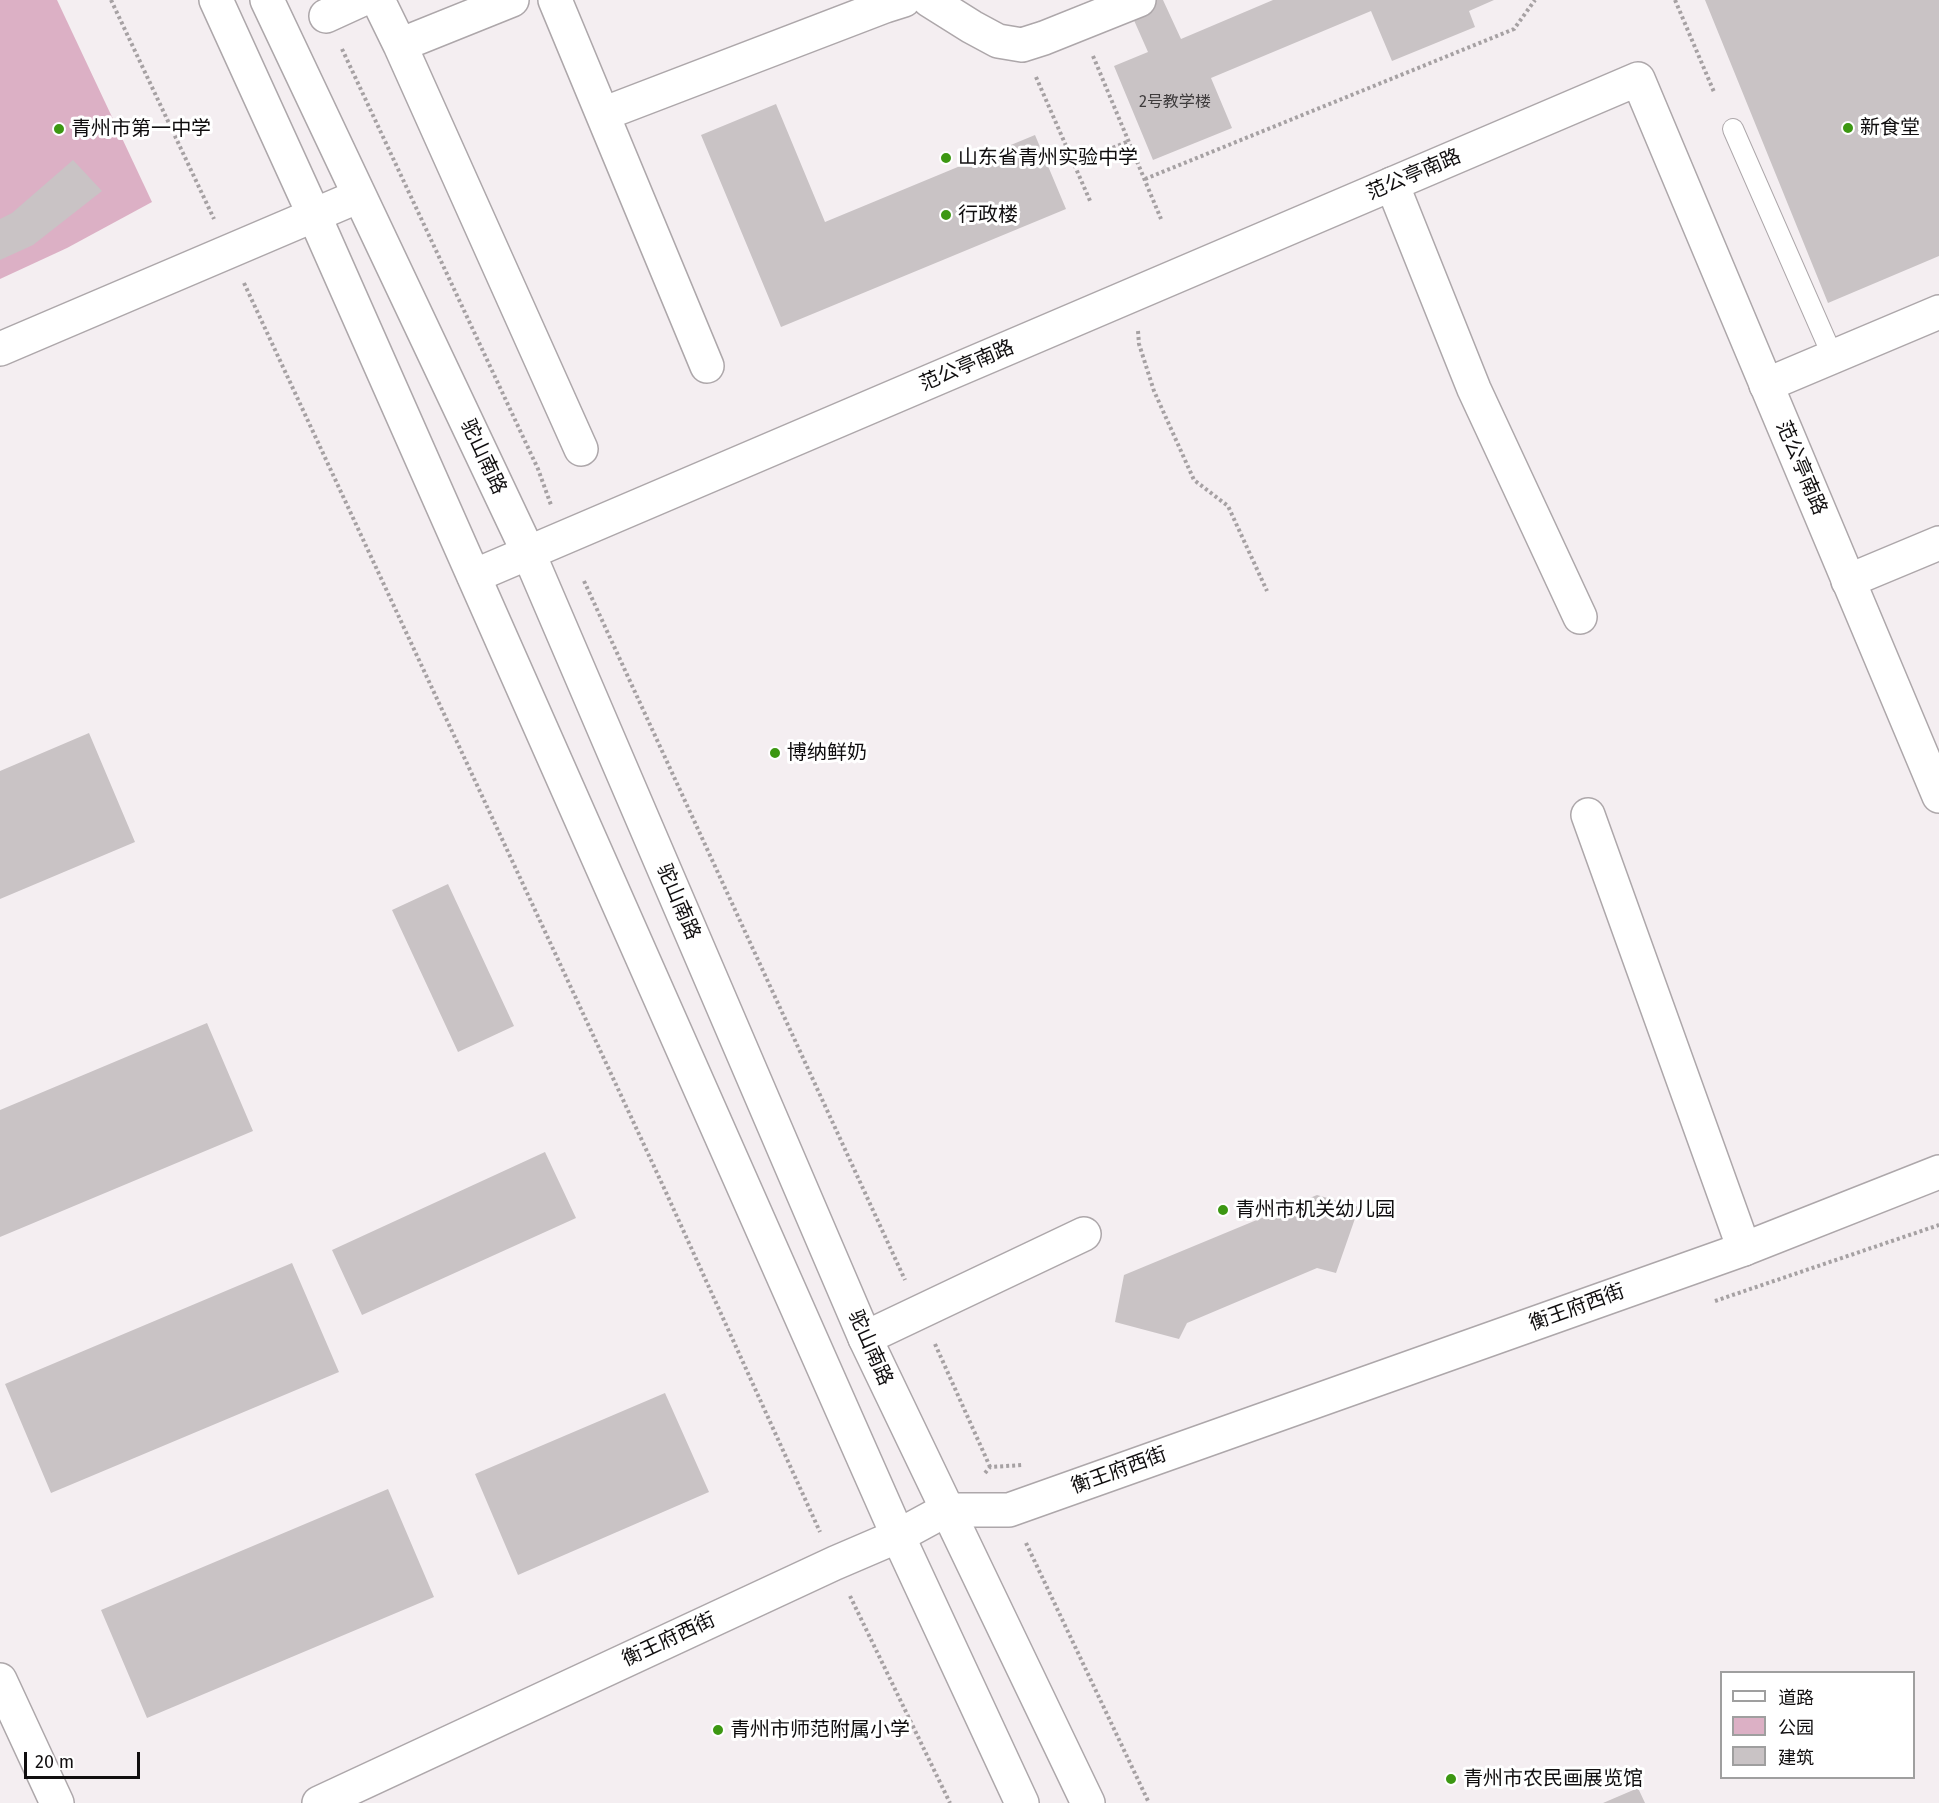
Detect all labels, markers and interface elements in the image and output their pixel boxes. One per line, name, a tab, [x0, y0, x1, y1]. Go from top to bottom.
house number: 2号教学楼	[1139, 93, 1211, 113]
place label: 新食堂	[1860, 116, 1920, 140]
place label: 青州市第一中学	[71, 117, 211, 141]
marker: 新食堂	[1841, 121, 1855, 135]
marker: 青州市第一中学	[52, 122, 66, 136]
street label: 范公亭南路	[1363, 144, 1465, 206]
place label: 山东省青州实验中学	[958, 146, 1138, 170]
marker: 山东省青州实验中学	[939, 151, 953, 165]
place label: 行政楼	[958, 203, 1018, 227]
marker: 行政楼	[939, 208, 953, 222]
street label: 范公亭南路	[916, 335, 1018, 397]
street label: 驼山南路	[455, 416, 511, 498]
street label: 范公亭南路	[1770, 417, 1832, 519]
place label: 博纳鲜奶	[787, 741, 867, 765]
marker: 博纳鲜奶	[768, 746, 782, 760]
street label: 驼山南路	[651, 860, 705, 944]
place label: 青州市机关幼儿园	[1235, 1198, 1395, 1222]
marker: 青州市机关幼儿园	[1216, 1203, 1230, 1217]
street label: 衡王府西街	[1526, 1280, 1628, 1336]
street label: 驼山南路	[843, 1307, 897, 1389]
street label: 衡王府西街	[1068, 1443, 1170, 1499]
street label: 衡王府西街	[619, 1608, 719, 1672]
legend	[1720, 1671, 1915, 1779]
text: 道路	[1778, 1687, 1814, 1709]
text: 公园	[1778, 1717, 1814, 1739]
place label: 青州市师范附属小学	[730, 1718, 910, 1742]
marker: 青州市师范附属小学	[711, 1723, 725, 1737]
scale bar	[27, 1740, 142, 1778]
text: 建筑	[1778, 1747, 1814, 1769]
text: 20 m	[35, 1751, 74, 1773]
place label: 青州市农民画展览馆	[1463, 1767, 1643, 1791]
marker: 青州市农民画展览馆	[1444, 1772, 1458, 1786]

